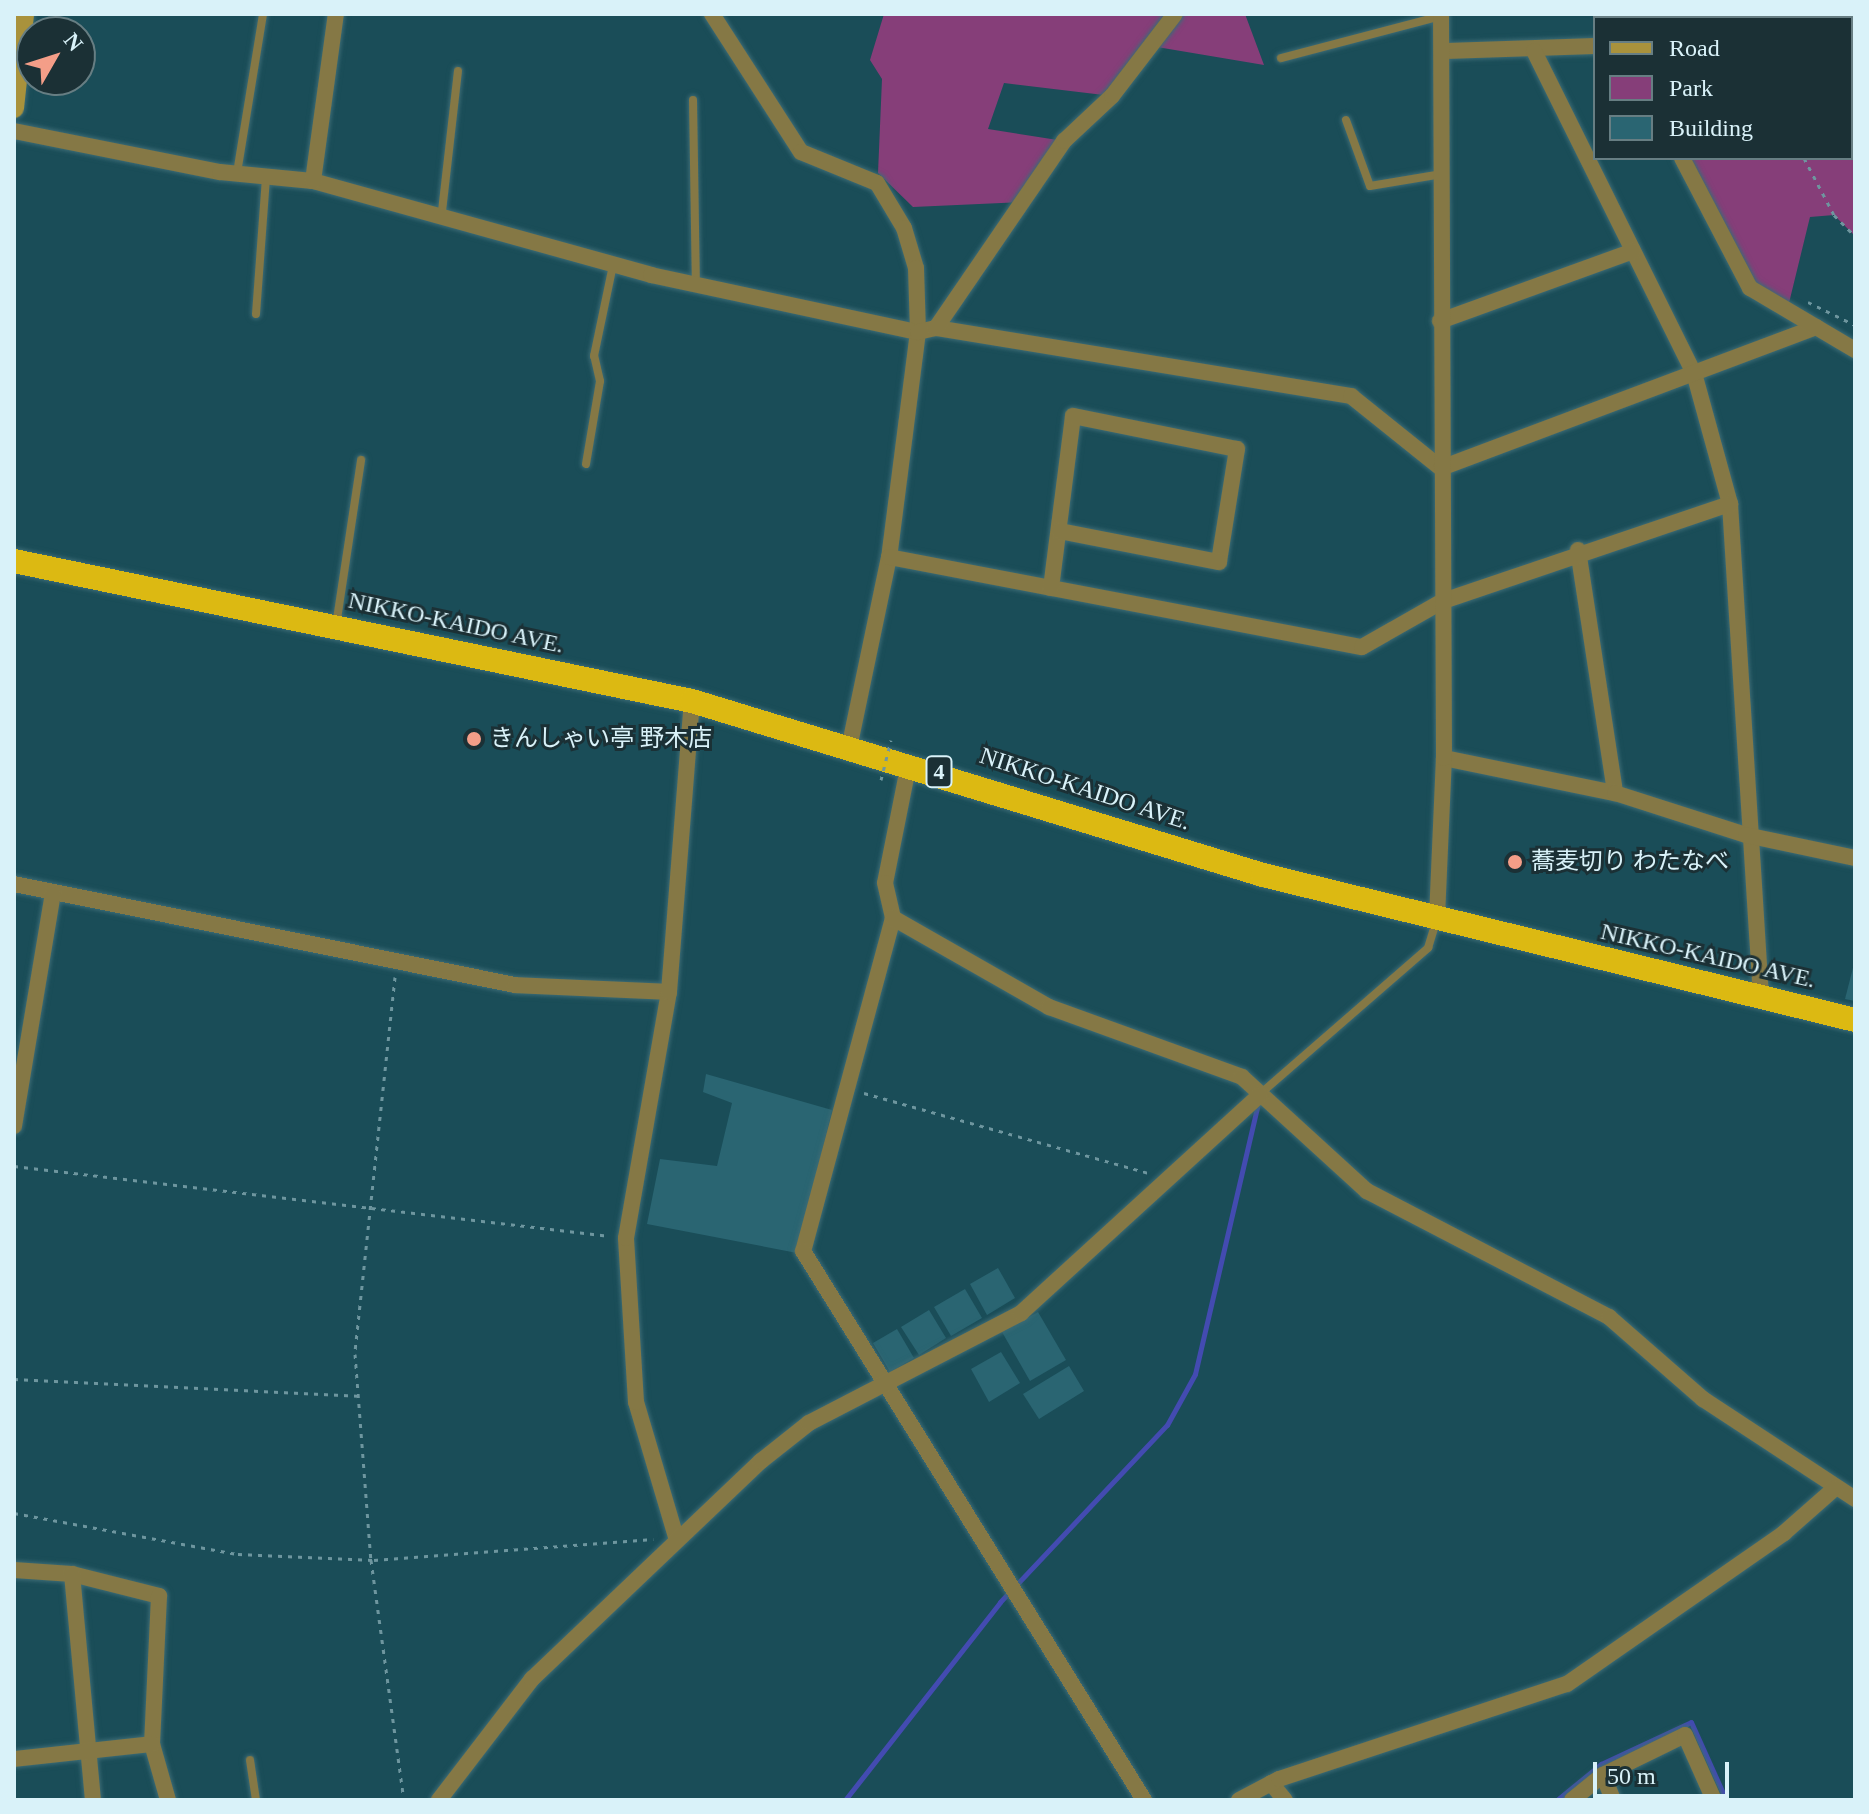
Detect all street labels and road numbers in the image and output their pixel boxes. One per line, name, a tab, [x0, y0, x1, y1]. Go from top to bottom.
street label: NIKKO-KAIDO AVE.	[345, 586, 567, 660]
street label: NIKKO-KAIDO AVE.	[976, 741, 1194, 837]
road number: 4	[925, 754, 953, 790]
street label: NIKKO-KAIDO AVE.	[1597, 917, 1819, 995]

